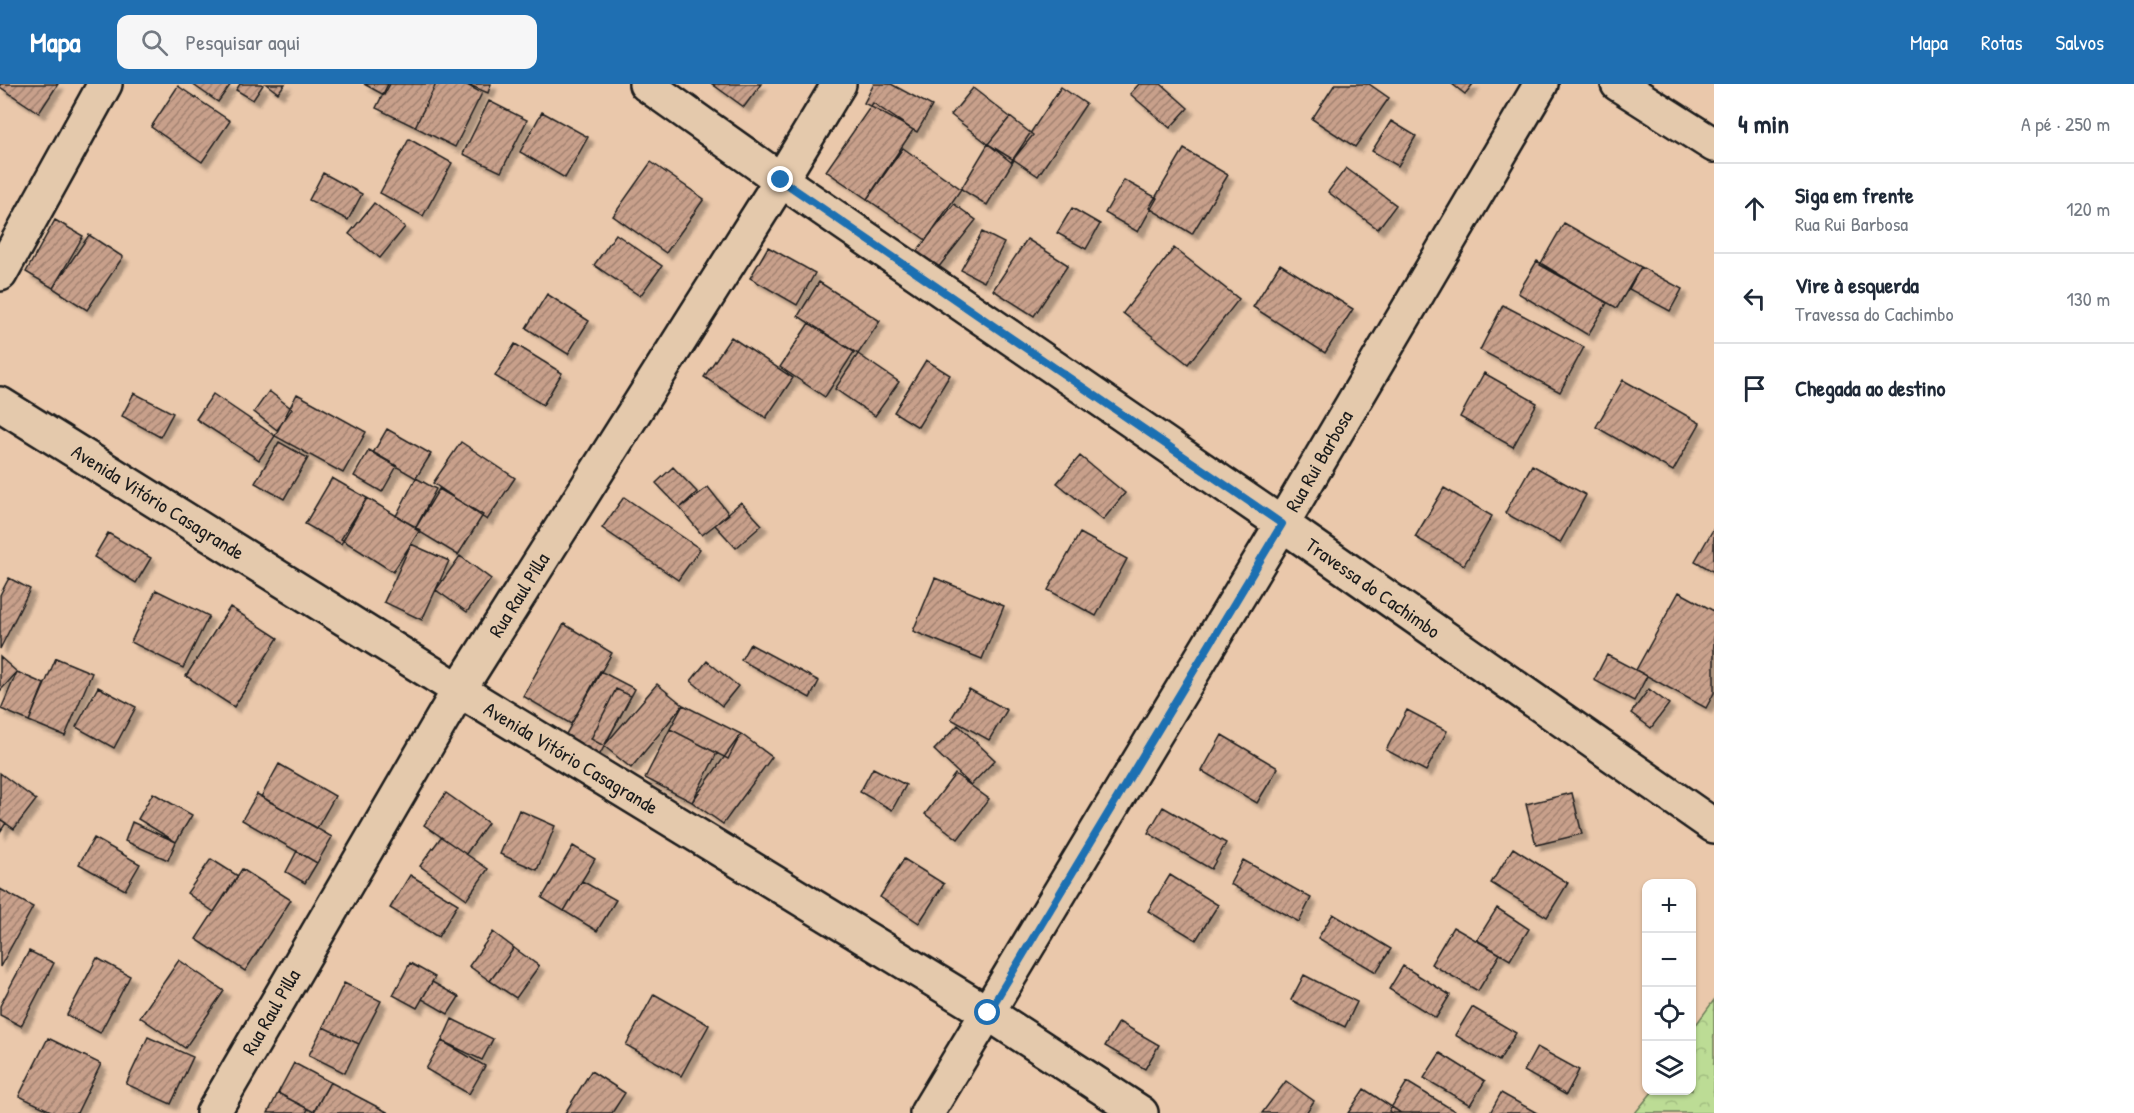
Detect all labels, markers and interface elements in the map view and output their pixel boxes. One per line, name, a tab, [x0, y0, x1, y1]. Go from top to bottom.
search box	[117, 15, 537, 69]
text: Mapa	[30, 23, 81, 61]
icon: search	[138, 26, 171, 59]
text: Pesquisar aqui	[186, 27, 301, 57]
text: Mapa	[1910, 28, 1948, 57]
text: Rotas	[1981, 28, 2023, 57]
text: Salvos	[2056, 28, 2104, 57]
text: 4 min	[1738, 106, 1789, 141]
text: A pé · 250 m	[2021, 110, 2110, 137]
route end	[767, 166, 793, 192]
text: Siga em frente	[1795, 180, 1914, 210]
icon: ahead	[1738, 192, 1771, 225]
text: 120 m	[2066, 195, 2110, 222]
text: Rua Rui Barbosa	[1795, 210, 1908, 237]
text: Vire à esquerda	[1795, 270, 1919, 300]
icon: left	[1738, 282, 1771, 315]
text: 130 m	[2067, 285, 2110, 312]
text: Travessa do Cachimbo	[1795, 300, 1954, 327]
icon: arrive	[1738, 372, 1771, 405]
text: Chegada ao destino	[1795, 373, 1945, 403]
street label: Rua Rui Barbosa	[1279, 405, 1359, 517]
street label: Avenida Vitório Casagrande	[67, 438, 250, 566]
street label: Travessa do Cachimbo	[1301, 531, 1446, 644]
street label: Rua Raul Pilla	[482, 547, 555, 642]
street label: Avenida Vitório Casagrande	[479, 695, 663, 820]
map controls	[1642, 879, 1696, 1095]
button: +	[1642, 879, 1696, 933]
button: −	[1642, 933, 1696, 987]
street label: Rua Raul Pilla	[235, 964, 306, 1060]
button: locate	[1642, 987, 1696, 1041]
route start	[974, 999, 1000, 1025]
button: layers	[1642, 1041, 1696, 1095]

